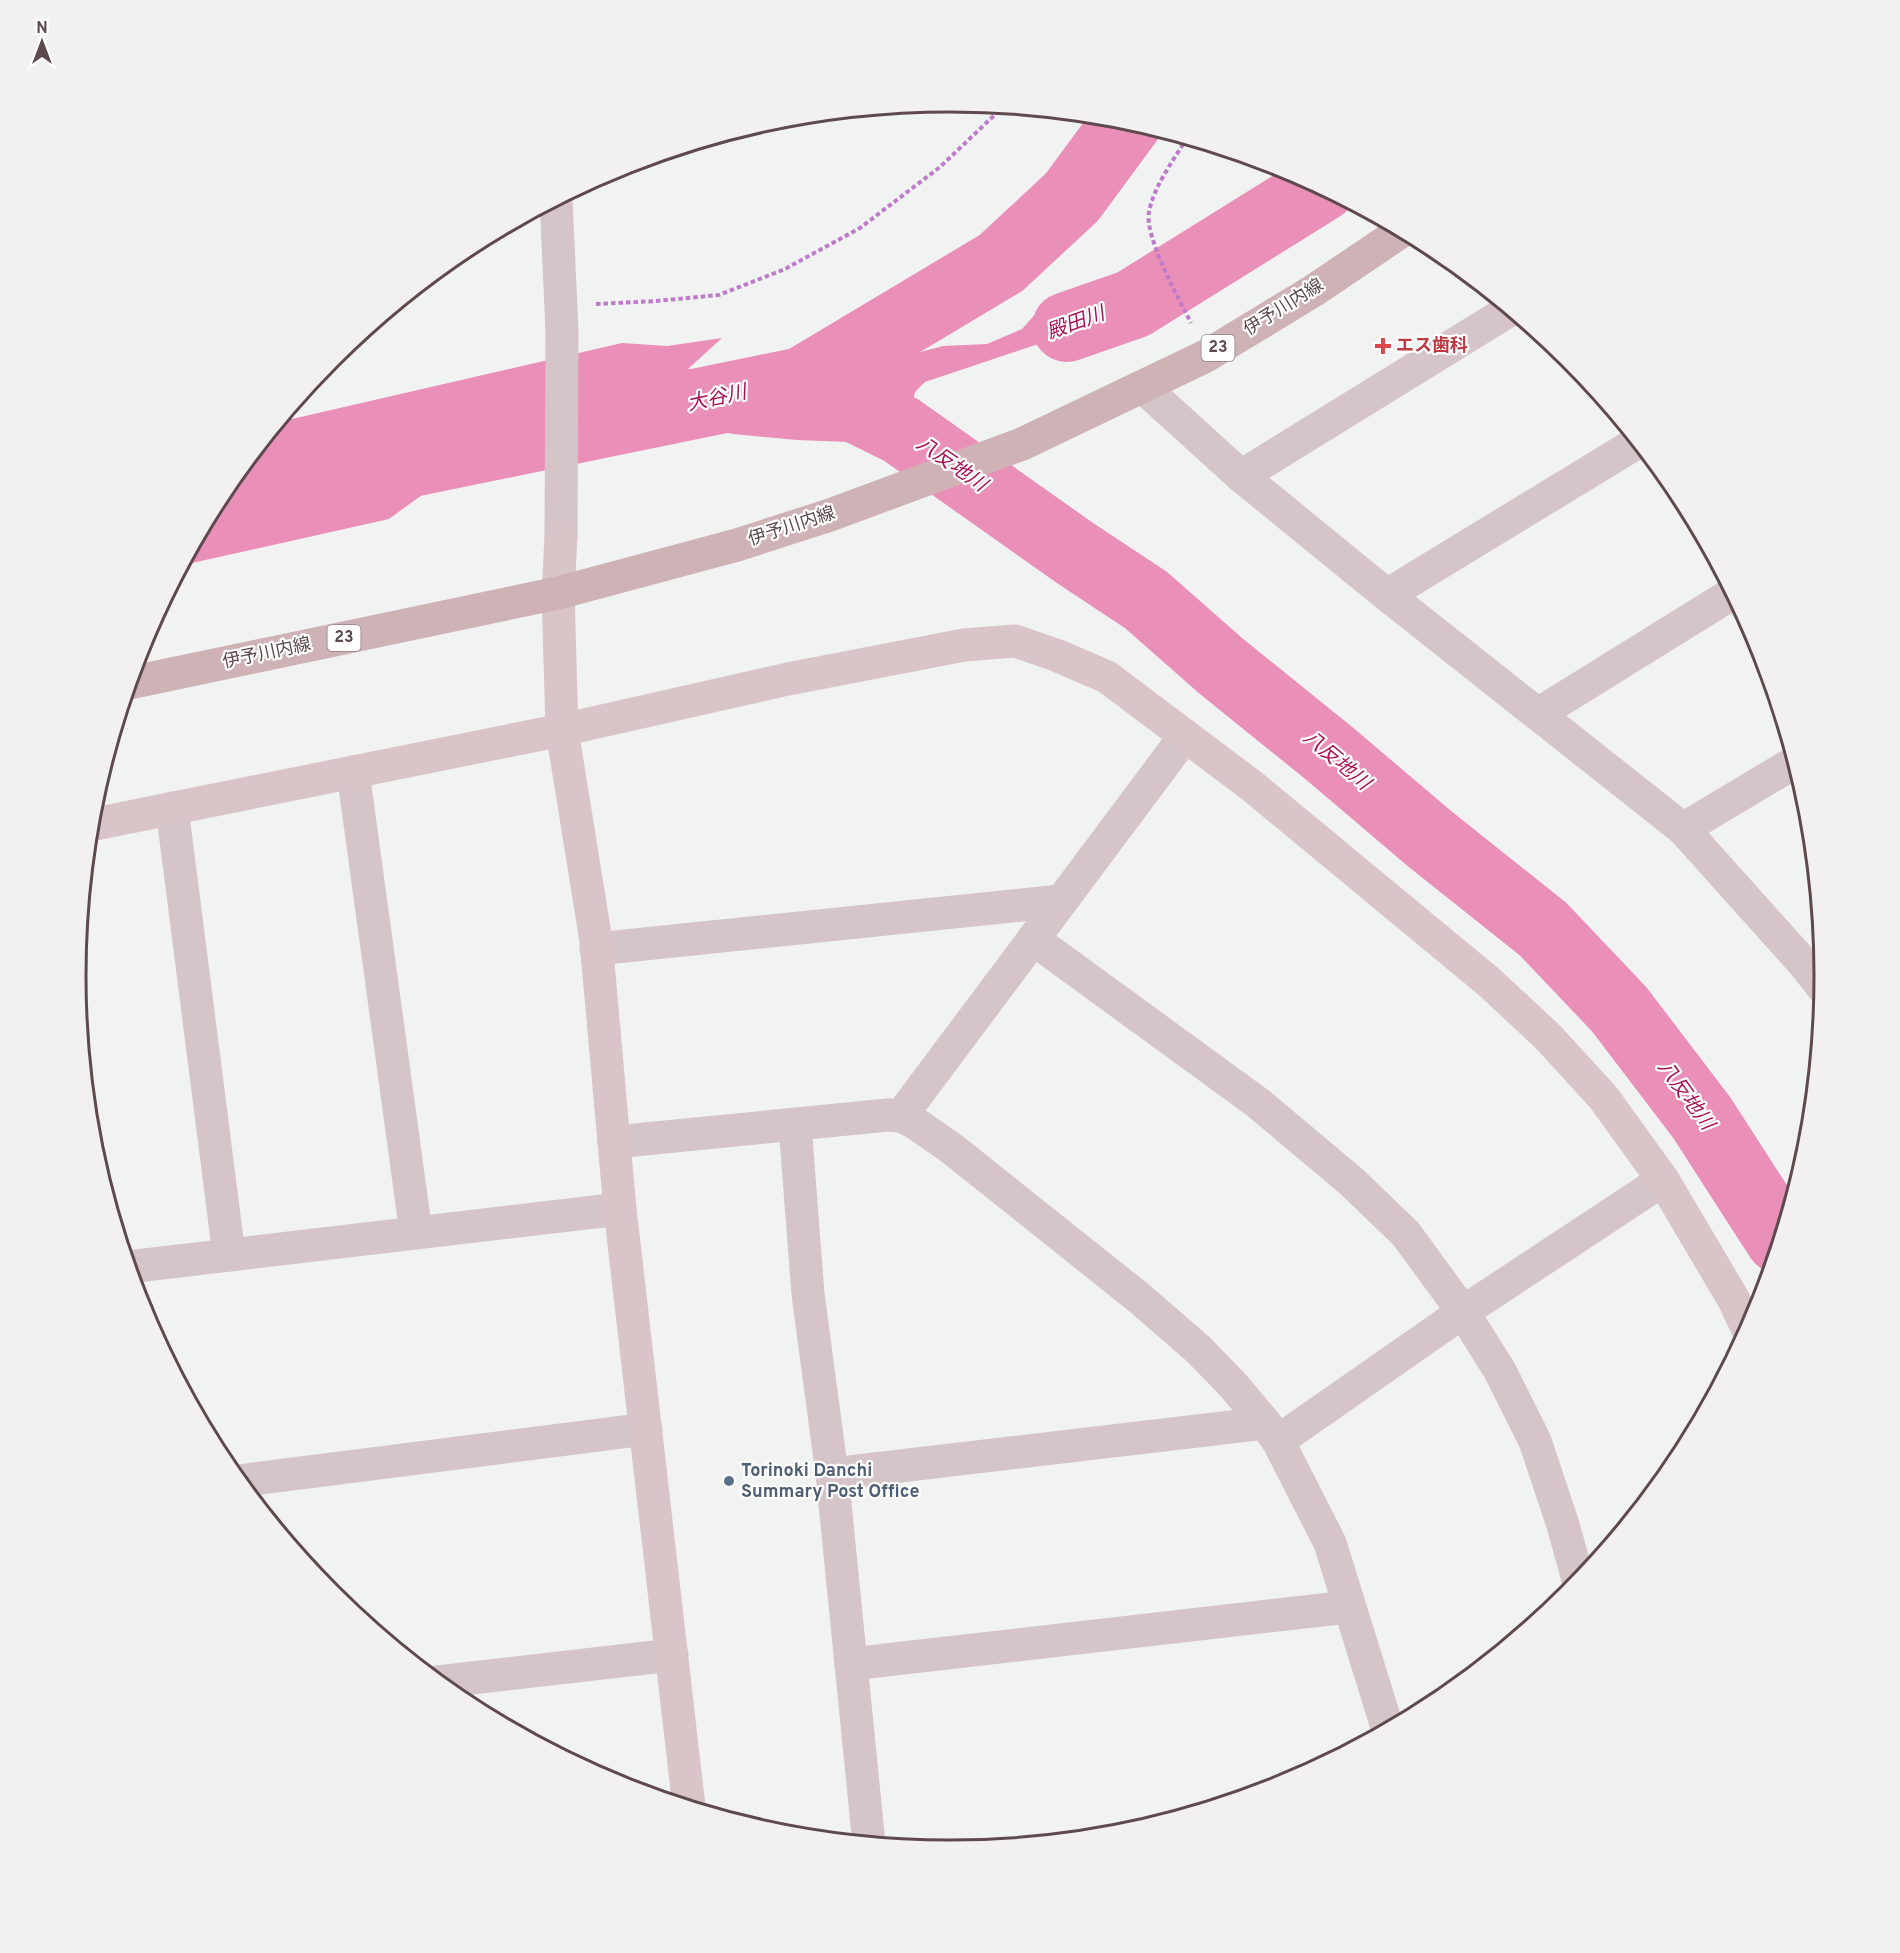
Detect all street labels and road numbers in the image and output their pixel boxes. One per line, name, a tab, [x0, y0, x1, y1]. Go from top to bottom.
street label: 伊予川内線	[1240, 274, 1328, 342]
road number: 23	[1202, 335, 1234, 361]
street label: 伊予川内線	[746, 502, 838, 552]
road number: 23	[328, 625, 360, 651]
street label: 伊予川内線	[221, 633, 313, 675]

